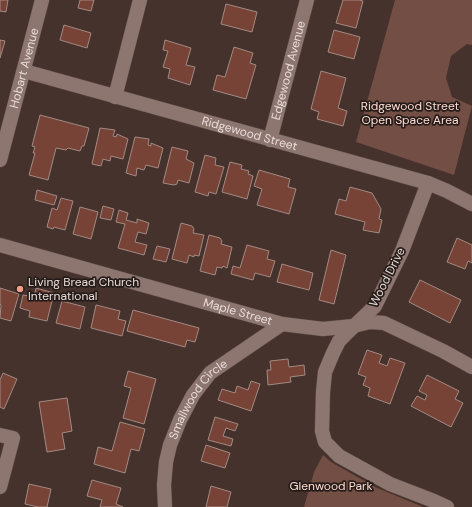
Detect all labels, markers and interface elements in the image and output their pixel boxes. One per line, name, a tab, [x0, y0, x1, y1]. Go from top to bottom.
street label: Edgewood Avenue	[268, 19, 309, 122]
street label: Hobart Avenue	[6, 26, 42, 110]
park label: Ridgewood Street Open Space Area	[361, 98, 460, 128]
street label: Ridgewood Street	[200, 113, 299, 154]
street label: Wood Drive	[365, 245, 409, 309]
place label: Living Bread Church International	[28, 274, 139, 304]
marker: Living Bread Church International	[15, 284, 25, 294]
street label: Maple Street	[202, 294, 274, 329]
street label: Smallwood Circle	[165, 355, 231, 442]
park label: Glenwood Park	[289, 478, 373, 494]

